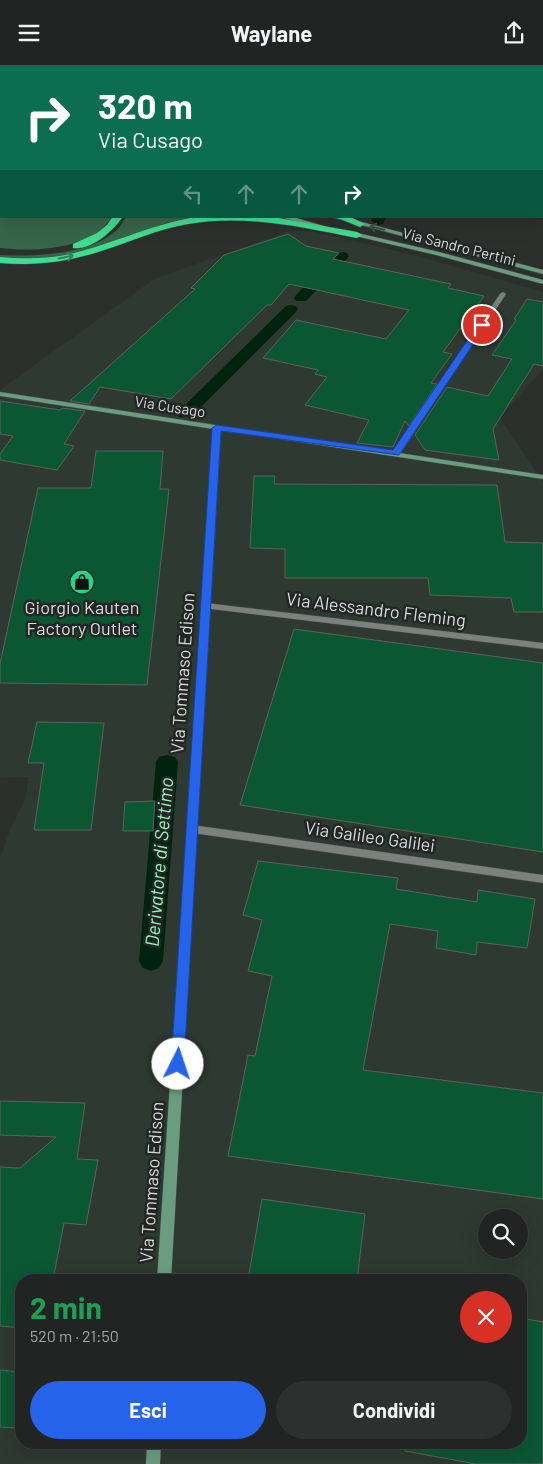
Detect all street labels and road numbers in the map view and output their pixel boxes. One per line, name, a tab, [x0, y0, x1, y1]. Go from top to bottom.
street label: Via Sandro Pertini	[401, 223, 518, 269]
street label: Via Cusago	[133, 392, 207, 420]
street label: Via Alessandro Fleming	[285, 587, 467, 631]
street label: Via Tommaso Edison	[165, 592, 199, 754]
street label: Via Galileo Galilei	[304, 816, 437, 856]
street label: Via Tommaso Edison	[134, 1101, 168, 1263]

